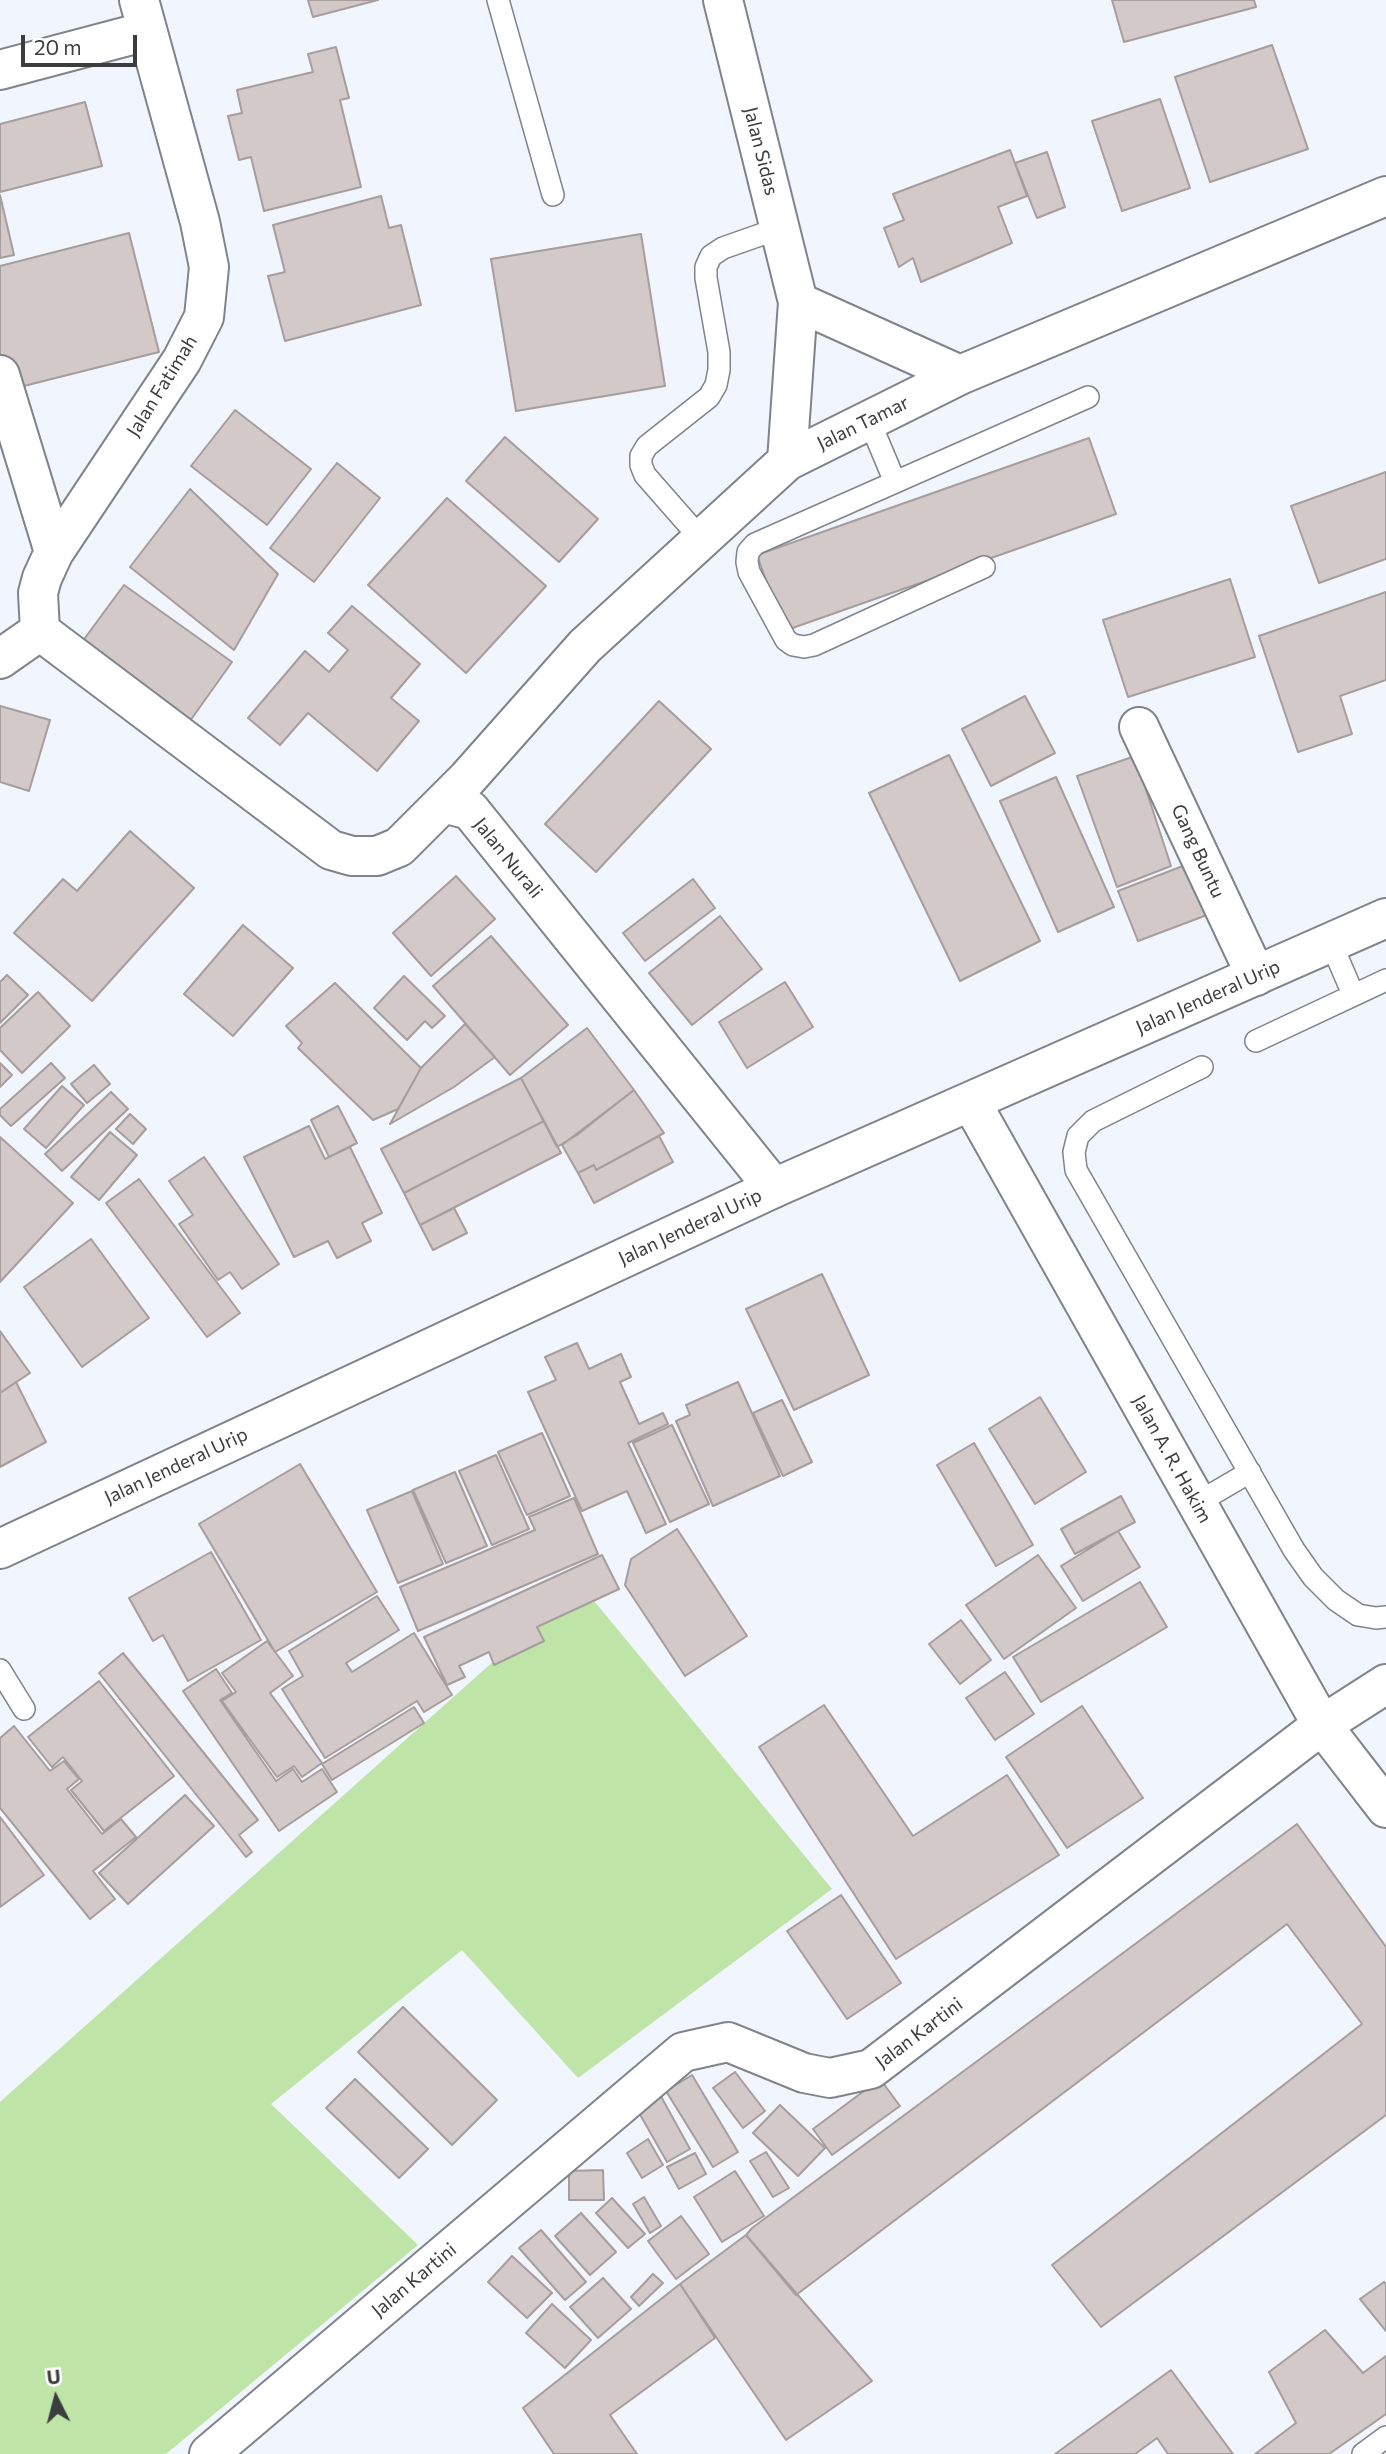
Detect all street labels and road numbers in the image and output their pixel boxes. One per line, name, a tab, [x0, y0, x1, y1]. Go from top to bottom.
street label: Jalan Sidas	[739, 104, 783, 198]
street label: Jalan Fatimah	[122, 331, 202, 441]
street label: Jalan Tamar	[813, 391, 913, 455]
street label: Gang Buntu	[1166, 800, 1230, 902]
street label: Jalan Nurali	[469, 813, 547, 903]
street label: Jalan Jenderal Urip	[1132, 955, 1284, 1039]
street label: Jalan Jenderal Urip	[615, 1184, 765, 1270]
street label: Jalan A. R. Hakim	[1127, 1391, 1217, 1527]
street label: Jalan Jenderal Urip	[101, 1423, 251, 1509]
street label: Jalan Kartini	[871, 1993, 967, 2073]
street label: Jalan Kartini	[367, 2238, 461, 2322]

